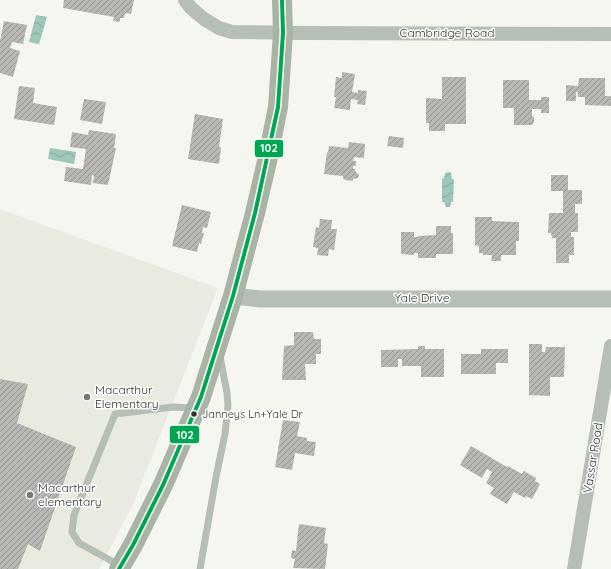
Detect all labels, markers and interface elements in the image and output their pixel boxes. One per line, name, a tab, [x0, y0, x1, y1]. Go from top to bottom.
street label: Cambridge Road	[400, 25, 494, 40]
line badge: 102	[254, 139, 284, 158]
text: 102	[260, 141, 278, 155]
street label: Yale Drive	[394, 290, 450, 305]
place label: Macarthur Elementary	[95, 382, 159, 411]
marker: Macarthur Elementary	[82, 392, 92, 402]
place label: Janneys Ln+Yale Dr	[202, 407, 304, 421]
marker: Janneys Ln+Yale Dr	[189, 409, 199, 419]
street label: Vassar Road	[580, 421, 605, 494]
line badge: 102	[169, 425, 200, 444]
text: 102	[176, 428, 194, 442]
place label: Macarthur elementary	[38, 480, 102, 509]
marker: Macarthur elementary	[25, 490, 35, 500]

